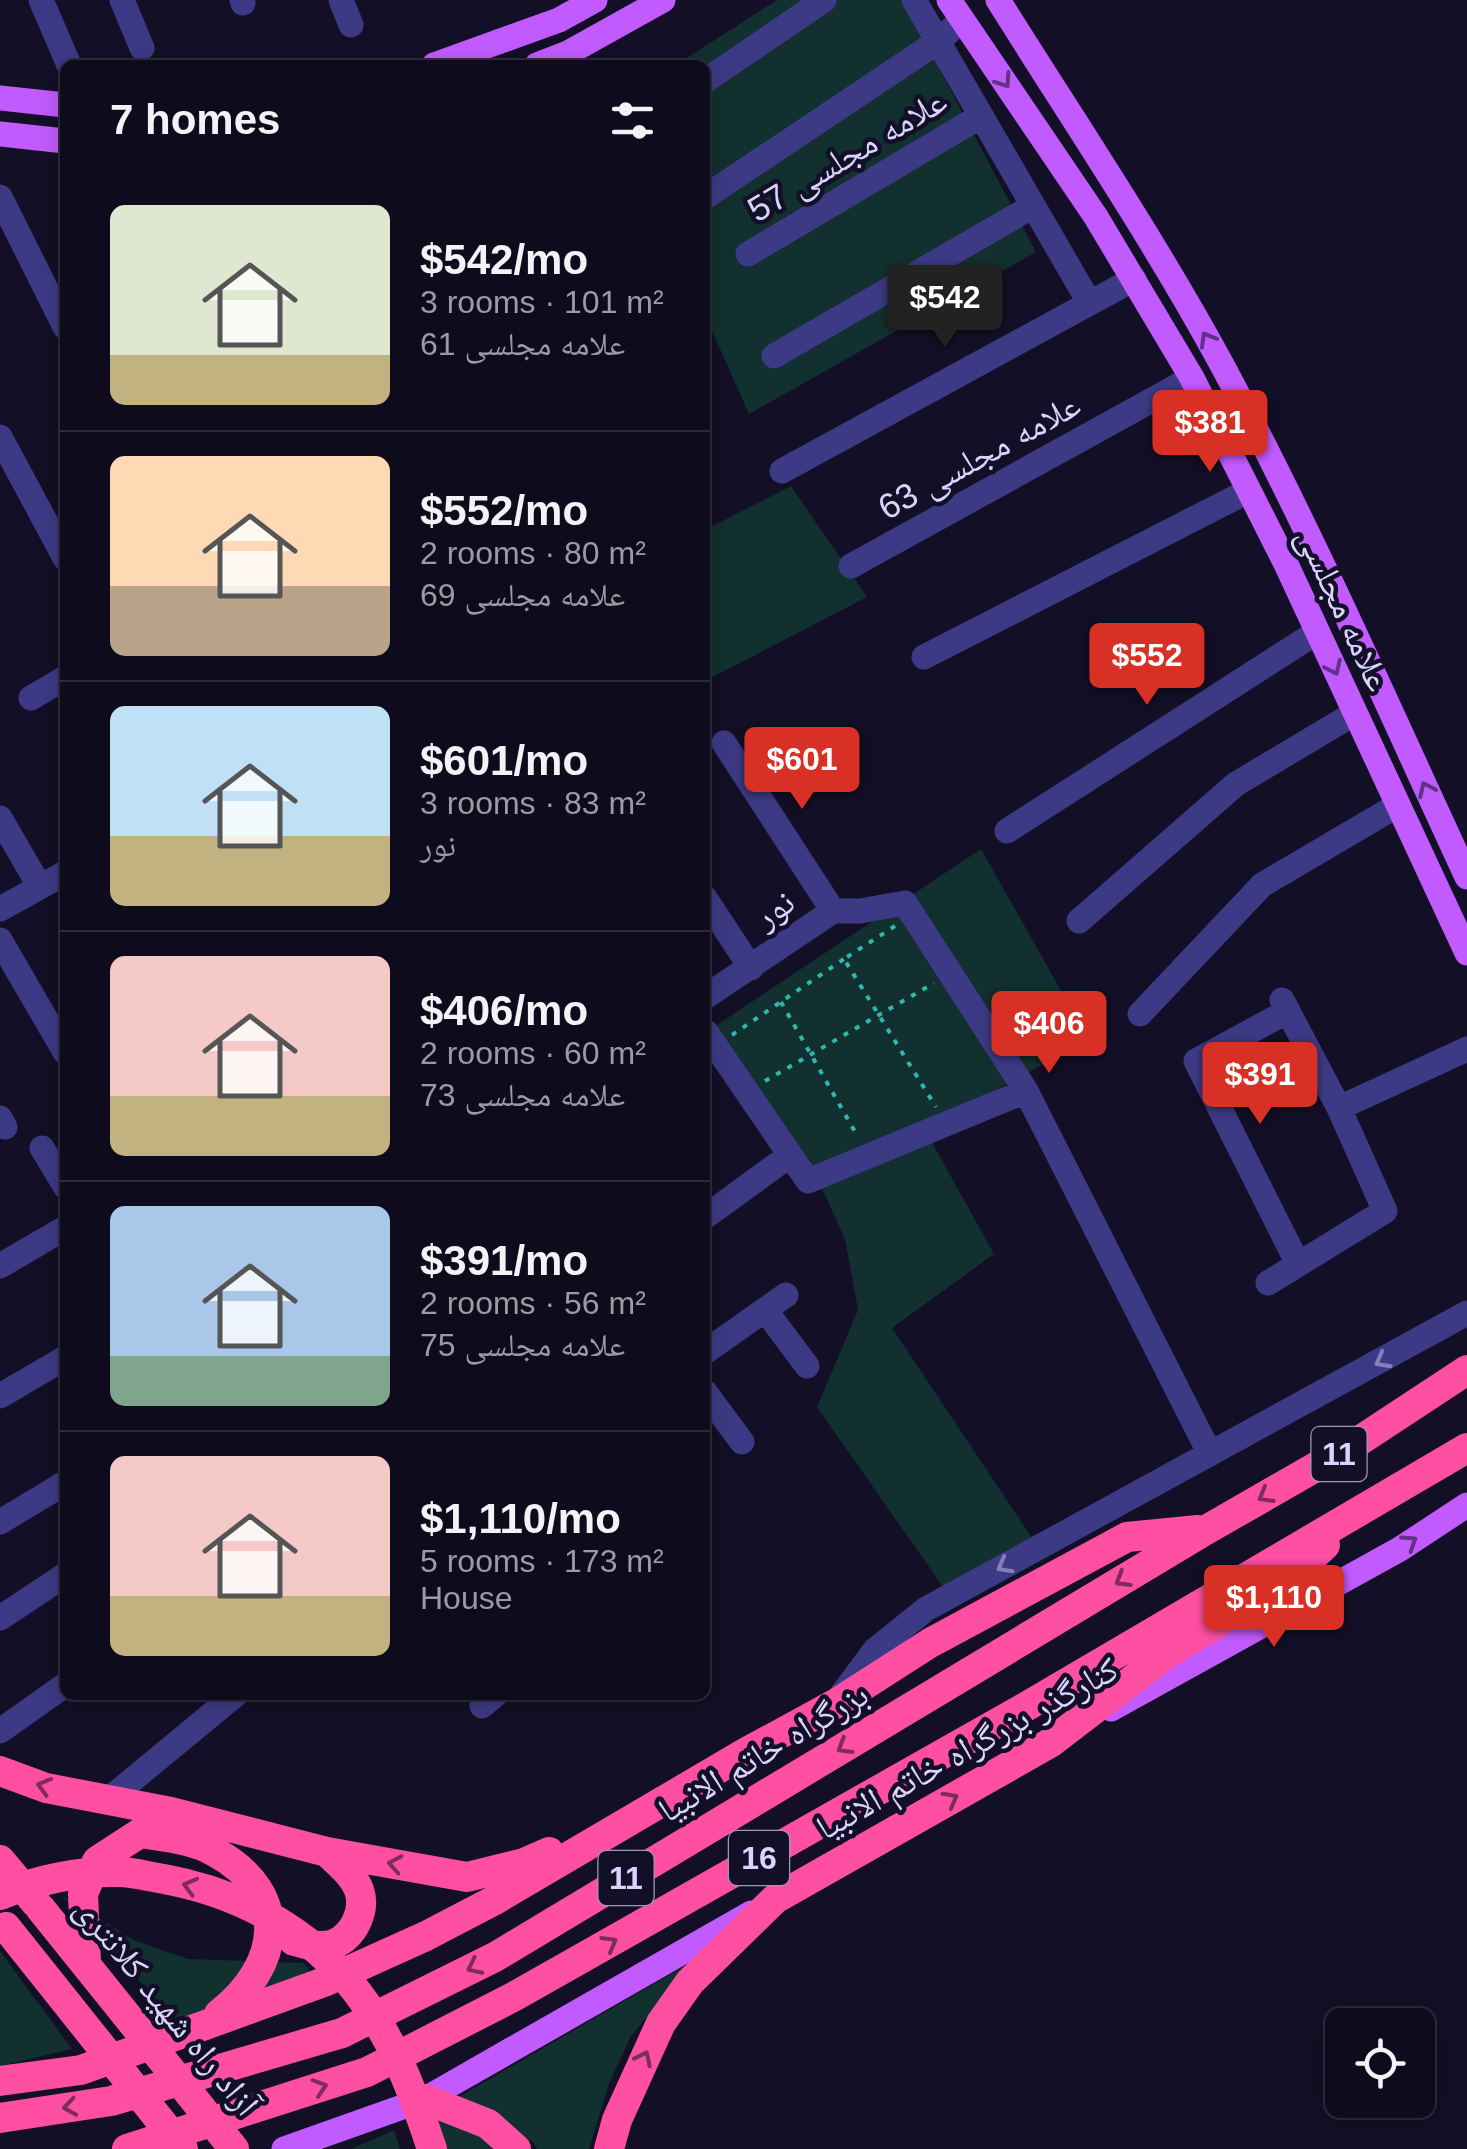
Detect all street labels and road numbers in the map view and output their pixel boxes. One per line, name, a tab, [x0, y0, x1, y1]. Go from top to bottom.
street label: علامه مجلسی 57	[741, 80, 954, 231]
street label: علامه مجلسی 63	[871, 384, 1087, 529]
street label: علامه مجلسی	[1288, 521, 1399, 697]
street label: نور	[746, 881, 801, 936]
road number: 11	[1312, 1427, 1366, 1481]
street label: کنارگذر بزرگراه خاتم الانبیا	[809, 1648, 1126, 1850]
street label: بزرگراه خاتم الانبیا	[651, 1674, 877, 1833]
road number: 16	[729, 1831, 789, 1885]
road number: 11	[598, 1851, 654, 1905]
street label: آزاد راه شهید کلانتری	[66, 1889, 268, 2125]

